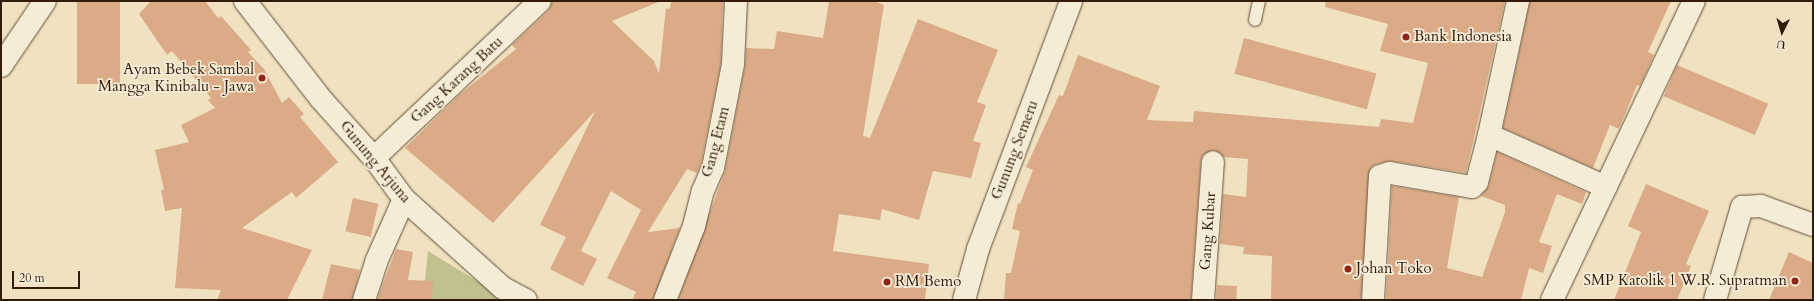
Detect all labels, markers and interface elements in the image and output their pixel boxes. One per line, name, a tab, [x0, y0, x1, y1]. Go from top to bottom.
north arrow	[1762, 12, 1802, 52]
place label: Bank Indonesia	[1414, 28, 1512, 46]
marker: Bank Indonesia	[1401, 32, 1411, 42]
street label: Gang Karang Batu	[407, 33, 507, 127]
text: U	[1776, 37, 1786, 52]
place label: Ayam Bebek Sambal Mangga Kinibalu - Jawa	[98, 60, 254, 95]
marker: Ayam Bebek Sambal Mangga Kinibalu - Jawa	[257, 73, 267, 83]
street label: Gunung Semeru	[988, 98, 1042, 202]
street label: Gang Etam	[699, 105, 733, 179]
street label: Gunung Arjuna	[336, 117, 414, 207]
street label: Gang Kubar	[1196, 191, 1220, 271]
place label: Johan Toko	[1356, 260, 1432, 278]
scale bar	[14, 263, 82, 289]
marker: Johan Toko	[1343, 264, 1353, 274]
text: 20 m	[19, 270, 45, 286]
place label: SMP Katolik 1 W.R. Supratman	[1583, 272, 1787, 290]
place label: RM Bemo	[895, 273, 961, 291]
marker: SMP Katolik 1 W.R. Supratman	[1790, 276, 1800, 286]
marker: RM Bemo	[882, 277, 892, 287]

